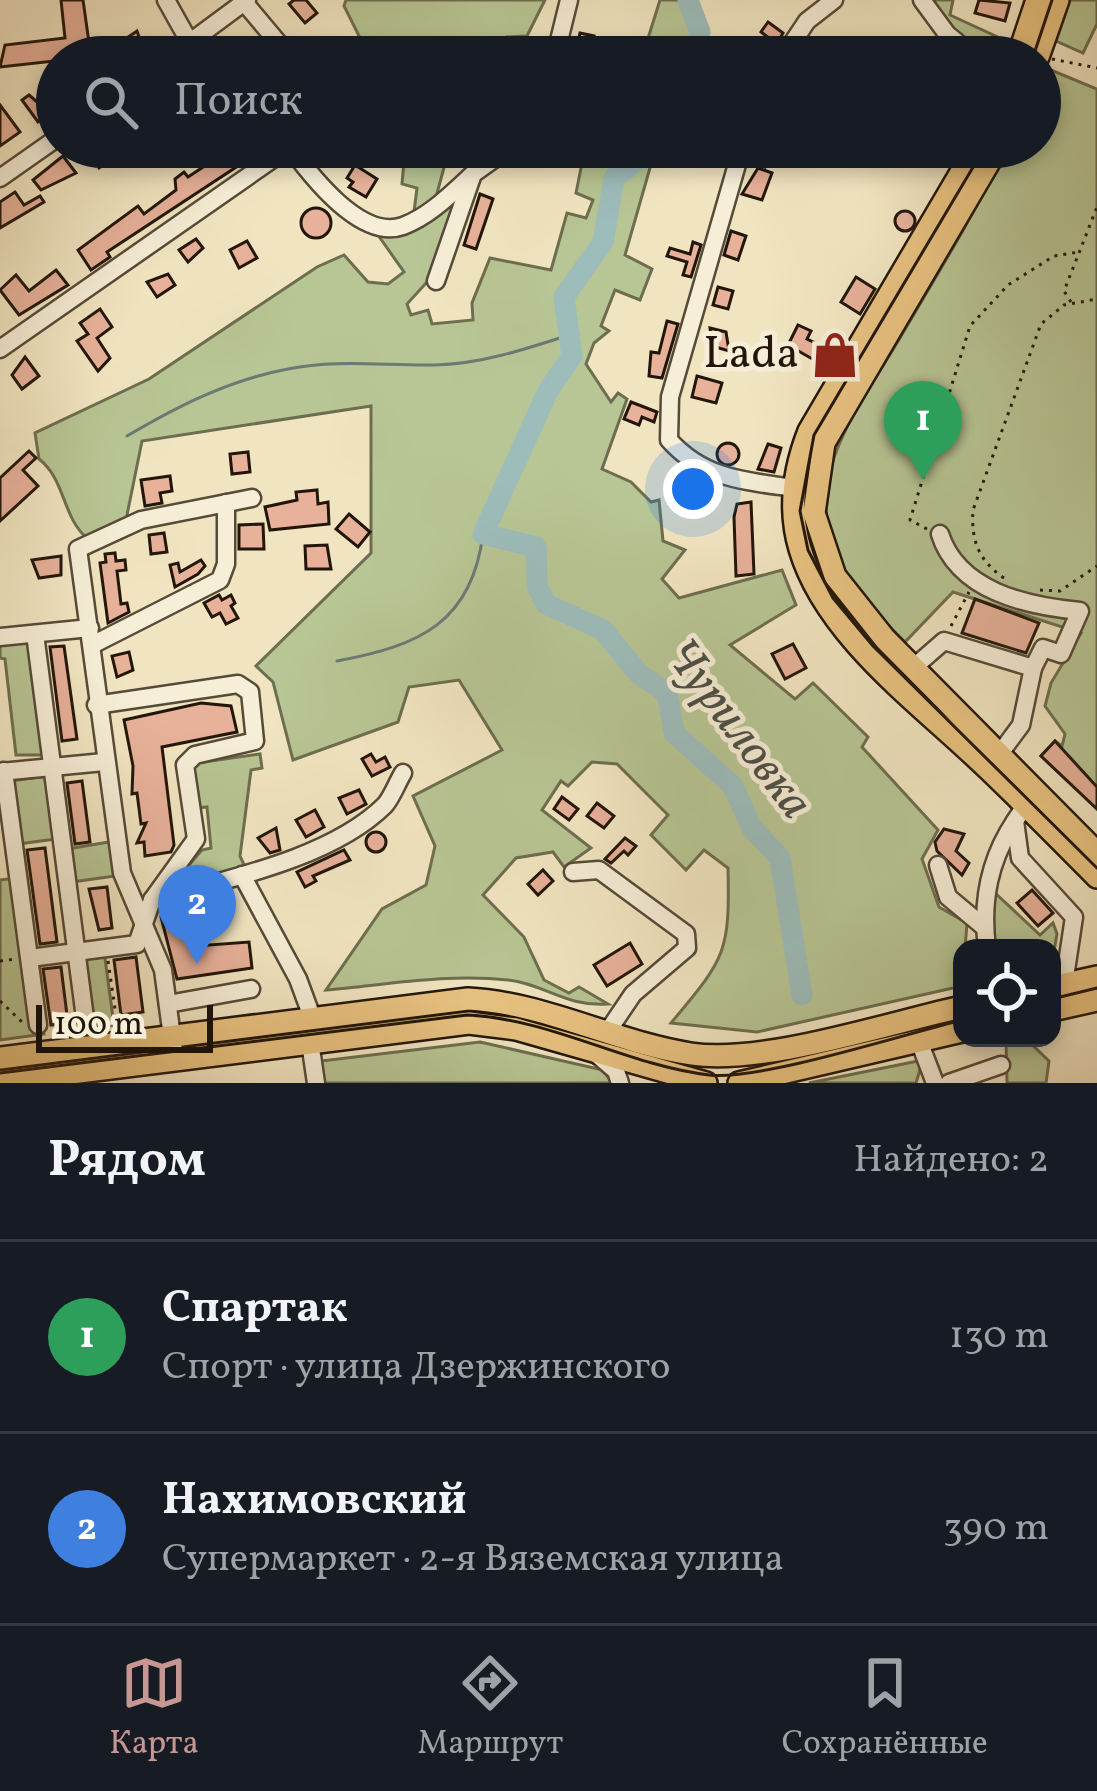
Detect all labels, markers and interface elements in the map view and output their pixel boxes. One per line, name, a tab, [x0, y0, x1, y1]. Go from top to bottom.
search box	[36, 36, 1061, 168]
icon: search	[78, 69, 144, 135]
text: Поиск	[174, 71, 303, 134]
place label: Lada	[704, 324, 799, 387]
shop icon: Lada	[810, 330, 860, 380]
pin: 1	[884, 381, 962, 480]
your location	[663, 459, 723, 519]
water label: Чуриловка	[647, 626, 827, 834]
pin: 2	[158, 865, 236, 964]
map controls	[953, 939, 1061, 1047]
button: locate	[953, 939, 1061, 1047]
scale bar	[36, 999, 213, 1052]
text: 100 m	[54, 1003, 143, 1049]
text: Рядом	[48, 1126, 206, 1197]
text: Найдено: 2	[853, 1134, 1049, 1188]
text: Спартак	[162, 1278, 348, 1341]
text: 1	[79, 1310, 95, 1364]
text: 130 m	[949, 1310, 1049, 1364]
text: Спорт · улица Дзержинского	[162, 1341, 671, 1395]
text: Нахимовский	[162, 1470, 467, 1533]
text: 2	[77, 1502, 97, 1556]
text: 390 m	[943, 1502, 1049, 1556]
text: Супермаркет · 2-я Вяземская улица	[162, 1533, 784, 1587]
tab: Карта	[109, 1650, 199, 1768]
tab: Маршрут	[418, 1650, 563, 1768]
tab: Сохранённые	[782, 1650, 988, 1768]

